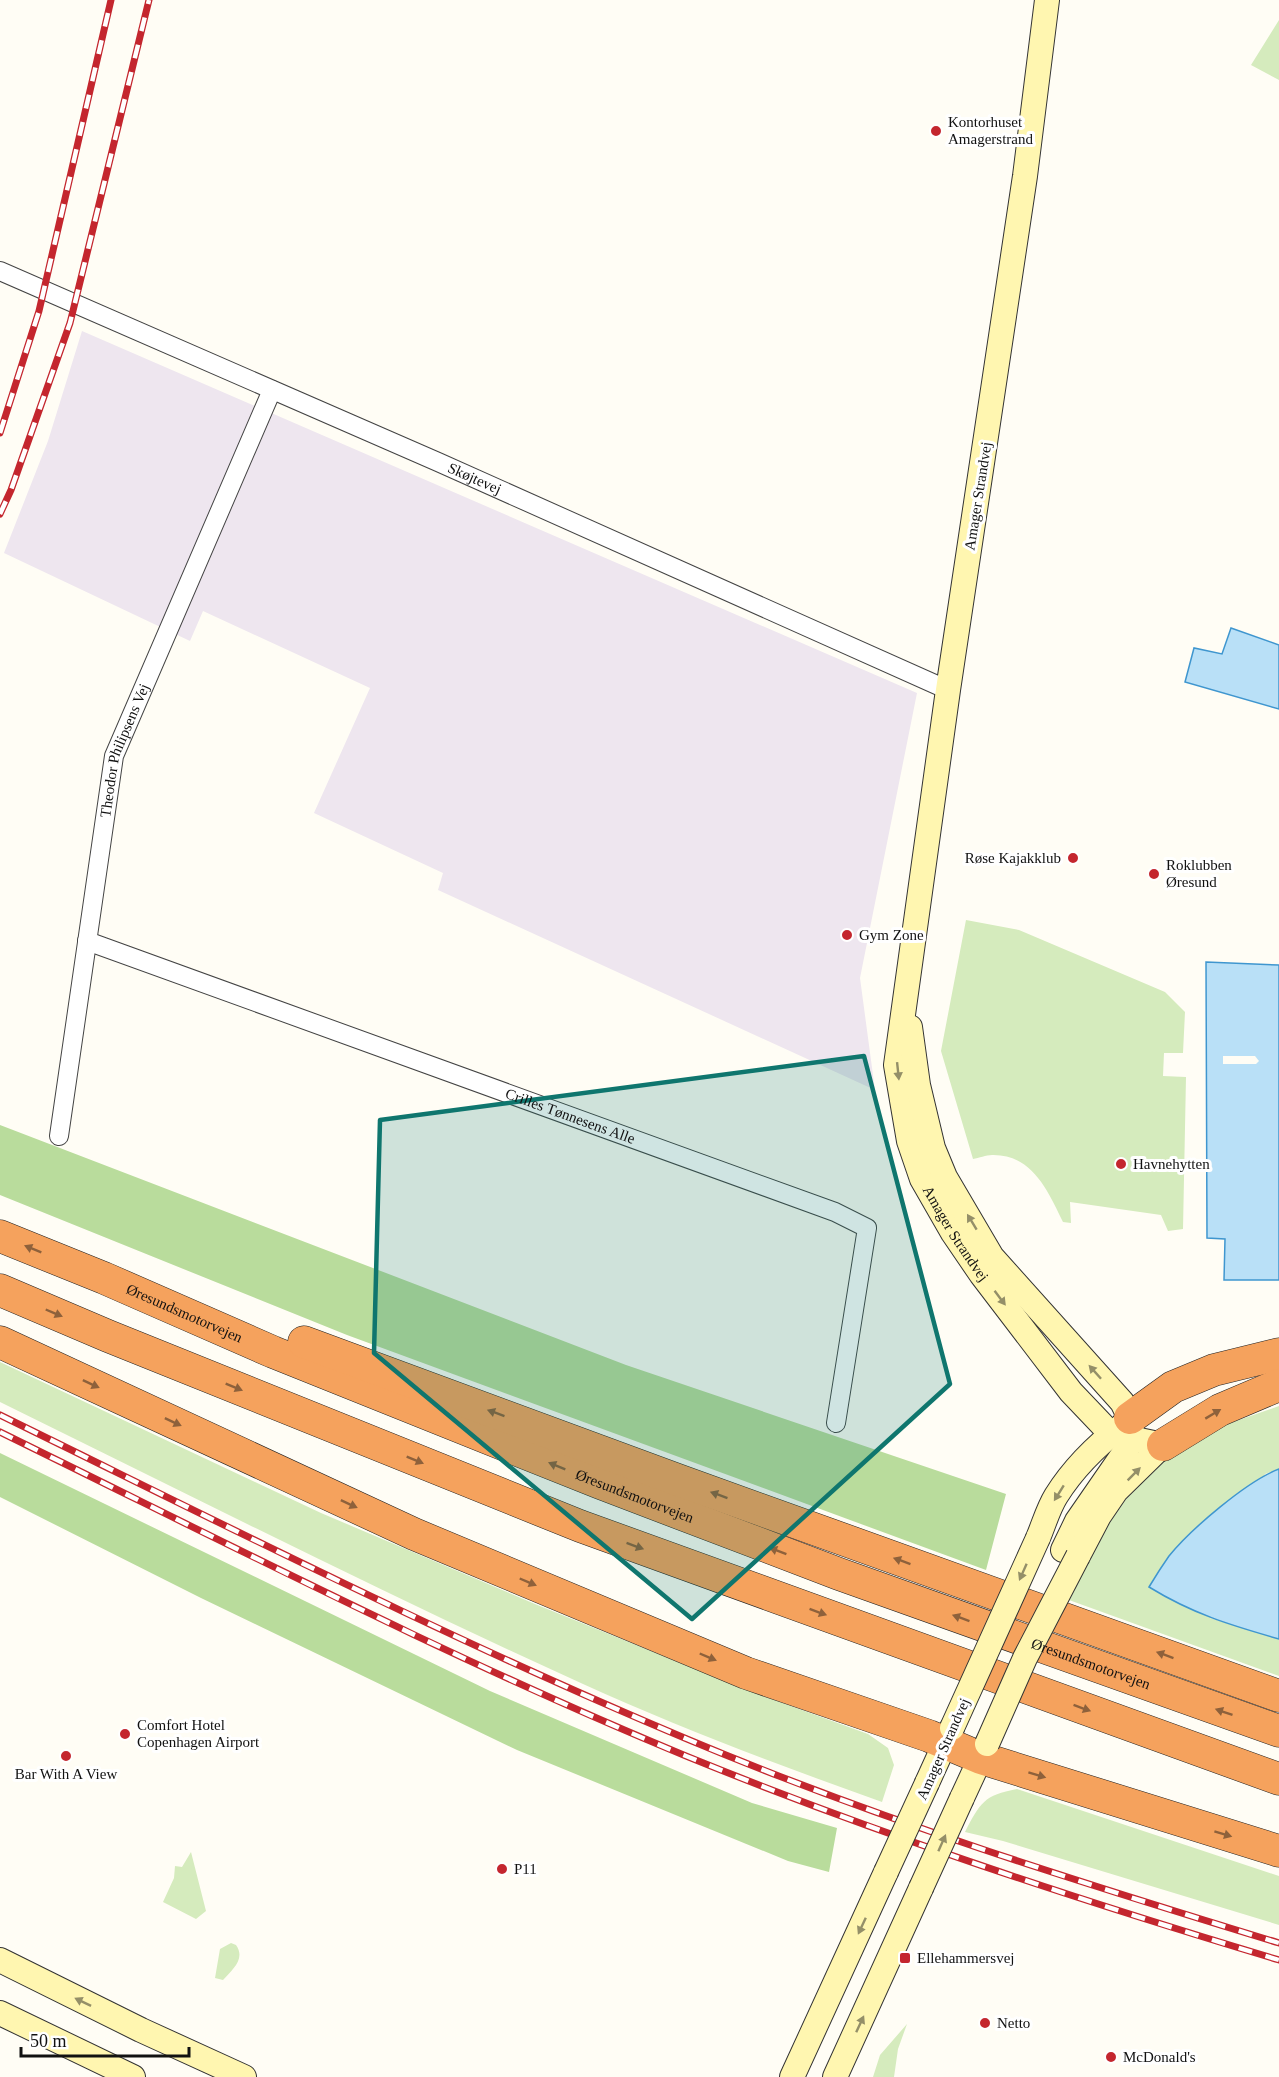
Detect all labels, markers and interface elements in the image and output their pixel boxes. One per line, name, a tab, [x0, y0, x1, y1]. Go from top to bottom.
place label: Kontorhuset Amagerstrand	[948, 114, 1033, 147]
marker: Kontorhuset Amagerstrand	[929, 124, 943, 138]
street label: Amager Strandvej	[962, 441, 994, 551]
street label: Skøjtevej	[446, 460, 504, 497]
street label: Theodor Philipsens Vej	[97, 681, 152, 818]
place label: Røse Kajakklub	[965, 850, 1061, 866]
marker: Røse Kajakklub	[1066, 851, 1080, 865]
place label: Roklubben Øresund	[1166, 857, 1232, 890]
marker: Roklubben Øresund	[1147, 867, 1161, 881]
place label: Gym Zone	[859, 927, 924, 943]
marker: Gym Zone	[840, 928, 854, 942]
one-way arrow	[893, 1062, 903, 1081]
street label: Crilles Tønnesens Alle	[503, 1085, 637, 1147]
place label: Havnehytten	[1133, 1156, 1210, 1172]
marker: Havnehytten	[1114, 1157, 1128, 1171]
street label: Amager Strandvej	[920, 1183, 992, 1284]
one-way arrow	[966, 1214, 977, 1230]
one-way arrow	[23, 1244, 41, 1254]
street label: Øresundsmotorvejen	[124, 1281, 245, 1346]
one-way arrow	[993, 1290, 1006, 1306]
one-way arrow	[45, 1308, 63, 1318]
one-way arrow	[1089, 1365, 1102, 1380]
one-way arrow	[83, 1379, 101, 1389]
one-way arrow	[225, 1383, 243, 1392]
one-way arrow	[487, 1408, 505, 1417]
one-way arrow	[1205, 1409, 1222, 1419]
one-way arrow	[164, 1417, 181, 1426]
one-way arrow	[406, 1456, 424, 1465]
one-way arrow	[548, 1461, 566, 1470]
street label: Øresundsmotorvejen	[573, 1466, 696, 1526]
one-way arrow	[1126, 1467, 1140, 1481]
one-way arrow	[1054, 1485, 1065, 1501]
one-way arrow	[709, 1489, 727, 1499]
one-way arrow	[341, 1500, 358, 1509]
one-way arrow	[626, 1541, 644, 1551]
one-way arrow	[769, 1545, 787, 1555]
one-way arrow	[893, 1555, 911, 1565]
one-way arrow	[1018, 1563, 1027, 1580]
one-way arrow	[520, 1577, 538, 1587]
one-way arrow	[809, 1608, 827, 1618]
one-way arrow	[952, 1613, 970, 1623]
street label: Øresundsmotorvejen	[1029, 1635, 1153, 1693]
one-way arrow	[1156, 1650, 1174, 1659]
one-way arrow	[700, 1652, 718, 1662]
street label: Amager Strandvej	[913, 1696, 973, 1802]
one-way arrow	[1073, 1704, 1091, 1714]
one-way arrow	[1215, 1707, 1233, 1716]
place label: Comfort Hotel Copenhagen Airport	[137, 1717, 260, 1750]
marker: Comfort Hotel Copenhagen Airport	[118, 1727, 132, 1741]
marker: Bar With A View	[59, 1749, 73, 1763]
place label: Bar With A View	[15, 1766, 117, 1782]
one-way arrow	[1028, 1771, 1046, 1780]
one-way arrow	[1214, 1830, 1232, 1839]
one-way arrow	[937, 1835, 946, 1852]
place label: P11	[514, 1861, 537, 1877]
marker: P11	[495, 1862, 509, 1876]
one-way arrow	[857, 1917, 866, 1934]
place label: Ellehammersvej	[917, 1950, 1014, 1966]
marker: Ellehammersvej	[898, 1951, 912, 1965]
one-way arrow	[74, 1997, 91, 2006]
one-way arrow	[855, 2015, 864, 2032]
place label: Netto	[997, 2015, 1030, 2031]
marker: Netto	[978, 2016, 992, 2030]
scale bar	[21, 2020, 189, 2058]
text: 50 m	[30, 2031, 67, 2051]
place label: McDonald's	[1123, 2049, 1196, 2065]
marker: McDonald's	[1104, 2050, 1118, 2064]

